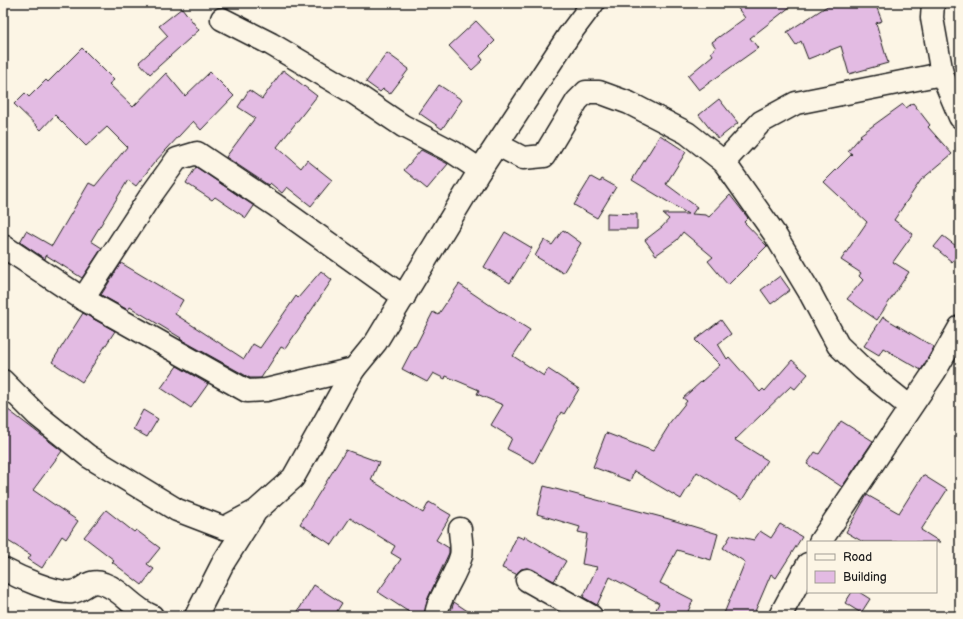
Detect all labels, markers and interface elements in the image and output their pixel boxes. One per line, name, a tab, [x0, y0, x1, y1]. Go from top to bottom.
legend	[807, 541, 937, 593]
text: Road	[843, 550, 872, 565]
text: Building	[843, 570, 887, 585]

